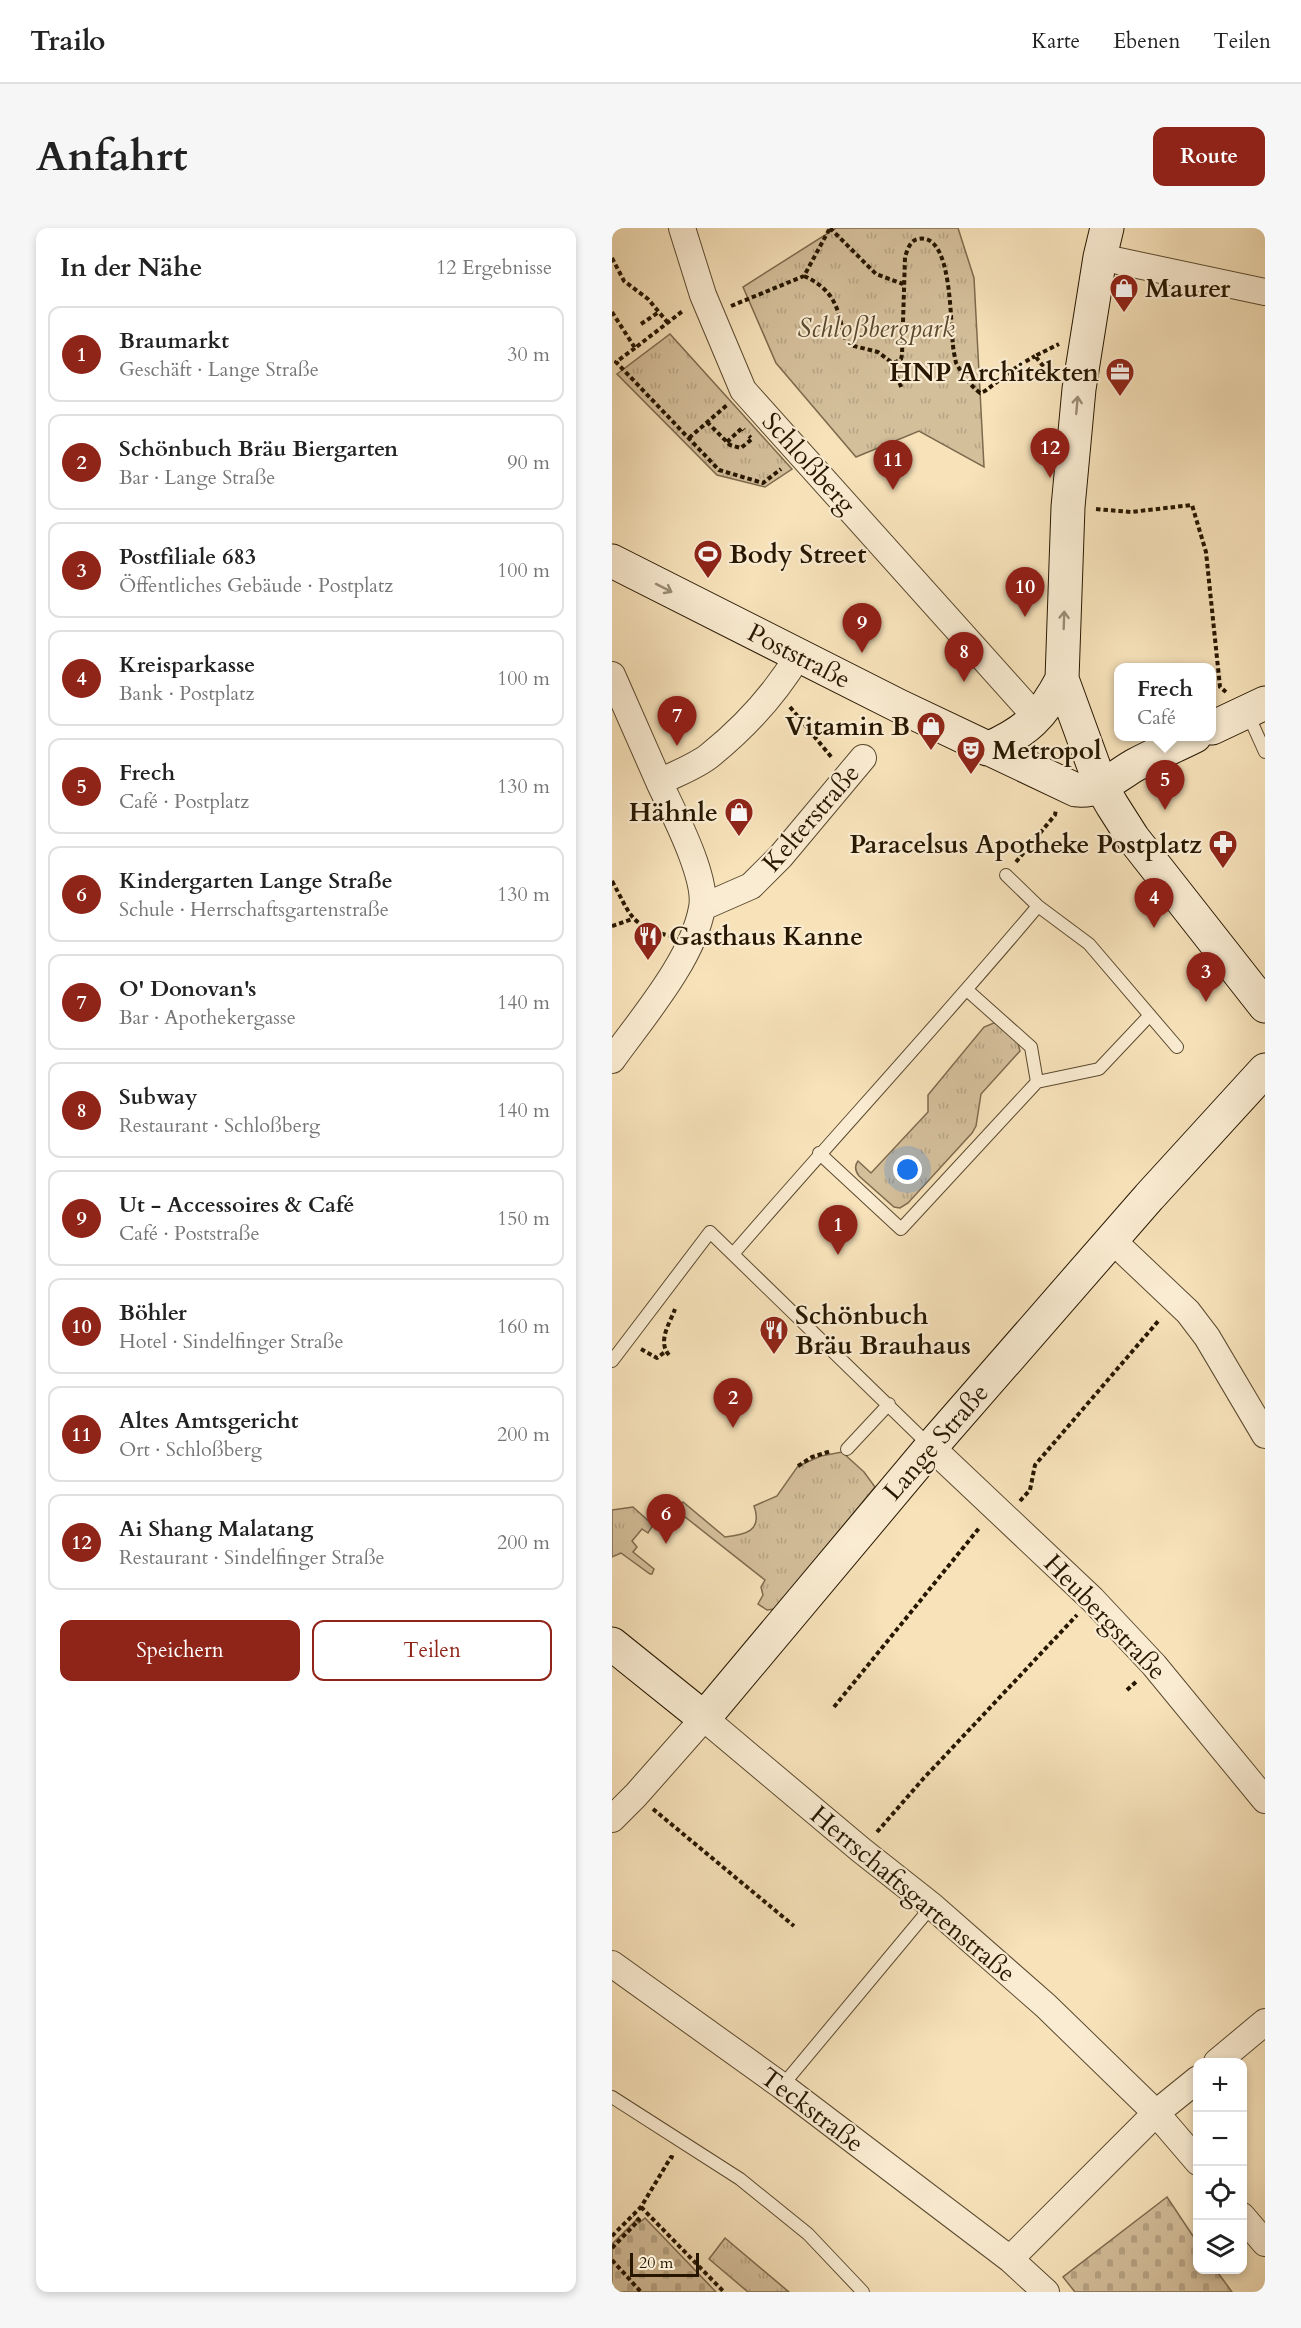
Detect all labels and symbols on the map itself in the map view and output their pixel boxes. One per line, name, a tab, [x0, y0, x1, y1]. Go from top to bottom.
place label: Maurer	[1145, 271, 1231, 306]
shop icon: Maurer	[1108, 272, 1140, 314]
park label: Schloßbergpark	[797, 311, 955, 346]
place label: HNP Architekten	[889, 355, 1099, 390]
office icon: HNP Architekten	[1104, 356, 1136, 398]
one-way arrow	[1072, 395, 1083, 415]
street label: Schloßberg	[754, 405, 864, 522]
pin: 12	[1030, 428, 1070, 478]
pin: 11	[874, 440, 912, 490]
place label: Body Street	[729, 537, 866, 572]
sports icon: Body Street	[692, 538, 724, 580]
pin: 10	[1006, 568, 1044, 617]
one-way arrow	[654, 583, 672, 595]
pin: 9	[842, 604, 882, 653]
one-way arrow	[1059, 611, 1070, 631]
street label: Poststraße	[741, 615, 857, 697]
pin: 8	[944, 632, 984, 682]
pin: 7	[658, 696, 696, 746]
place label: Vitamin B	[785, 709, 910, 744]
shop icon: Vitamin B	[915, 710, 947, 752]
place label: Metropol	[992, 733, 1102, 768]
theatre icon: Metropol	[955, 734, 987, 776]
street label: Kelterstraße	[754, 757, 868, 879]
pin: 5	[1146, 760, 1184, 810]
place label: Hähnle	[629, 795, 718, 830]
shop icon: Hähnle	[723, 796, 755, 838]
place label: Paracelsus Apotheke Postplatz	[849, 827, 1202, 862]
pharmacy icon: Paracelsus Apotheke Postplatz	[1207, 828, 1239, 870]
pin: 4	[1134, 878, 1174, 928]
place label: Gasthaus Kanne	[669, 919, 863, 954]
restaurant icon: Gasthaus Kanne	[632, 920, 664, 962]
pin: 3	[1186, 952, 1226, 1002]
your location	[893, 1155, 922, 1184]
pin: 1	[818, 1206, 858, 1255]
place label: Schönbuch Bräu Brauhaus	[795, 1298, 971, 1363]
restaurant icon: Schönbuch Bräu Brauhaus	[758, 1314, 790, 1356]
street label: Lange Straße	[875, 1376, 997, 1508]
pin: 2	[714, 1378, 752, 1428]
pin: 6	[646, 1494, 686, 1544]
street label: Heubergstraße	[1036, 1546, 1174, 1688]
street label: Herrschaftsgartenstraße	[803, 1798, 1023, 1990]
street label: Teckstraße	[753, 2059, 871, 2161]
scale bar	[630, 2250, 699, 2278]

